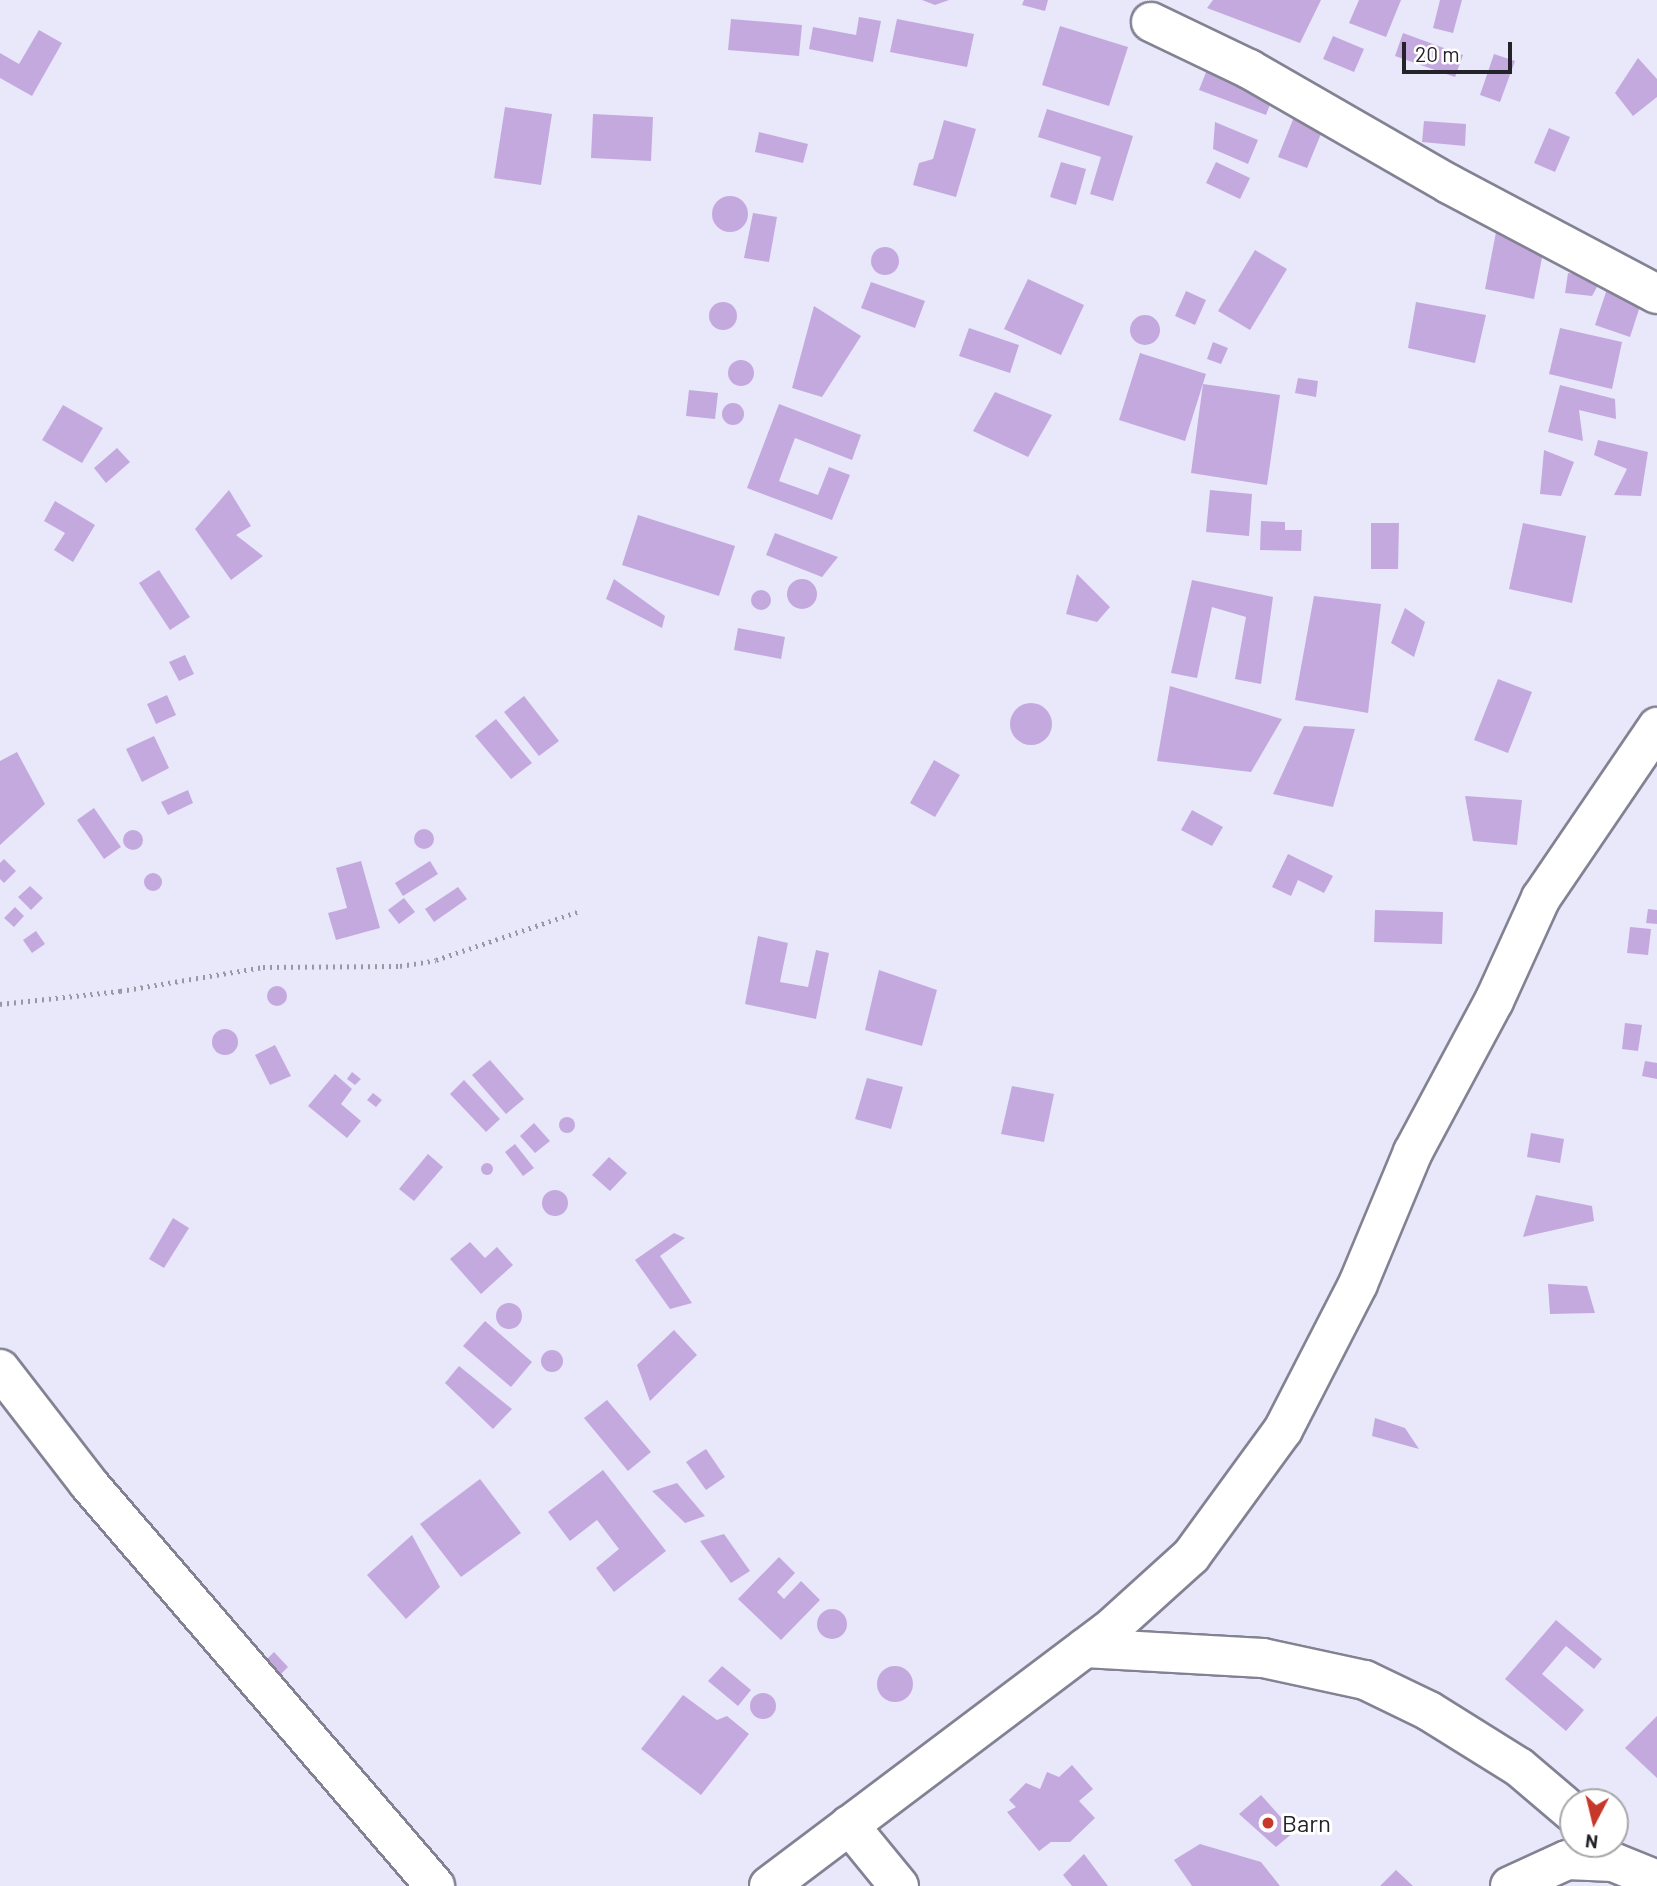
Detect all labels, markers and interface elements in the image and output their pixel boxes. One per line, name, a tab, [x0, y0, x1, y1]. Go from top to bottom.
scale bar	[1405, 28, 1515, 72]
text: 20 m	[1415, 41, 1460, 66]
north arrow	[1559, 1788, 1629, 1858]
place label: Barn	[1282, 1809, 1331, 1837]
marker: Barn	[1260, 1815, 1276, 1831]
text: N	[1584, 1830, 1599, 1855]

